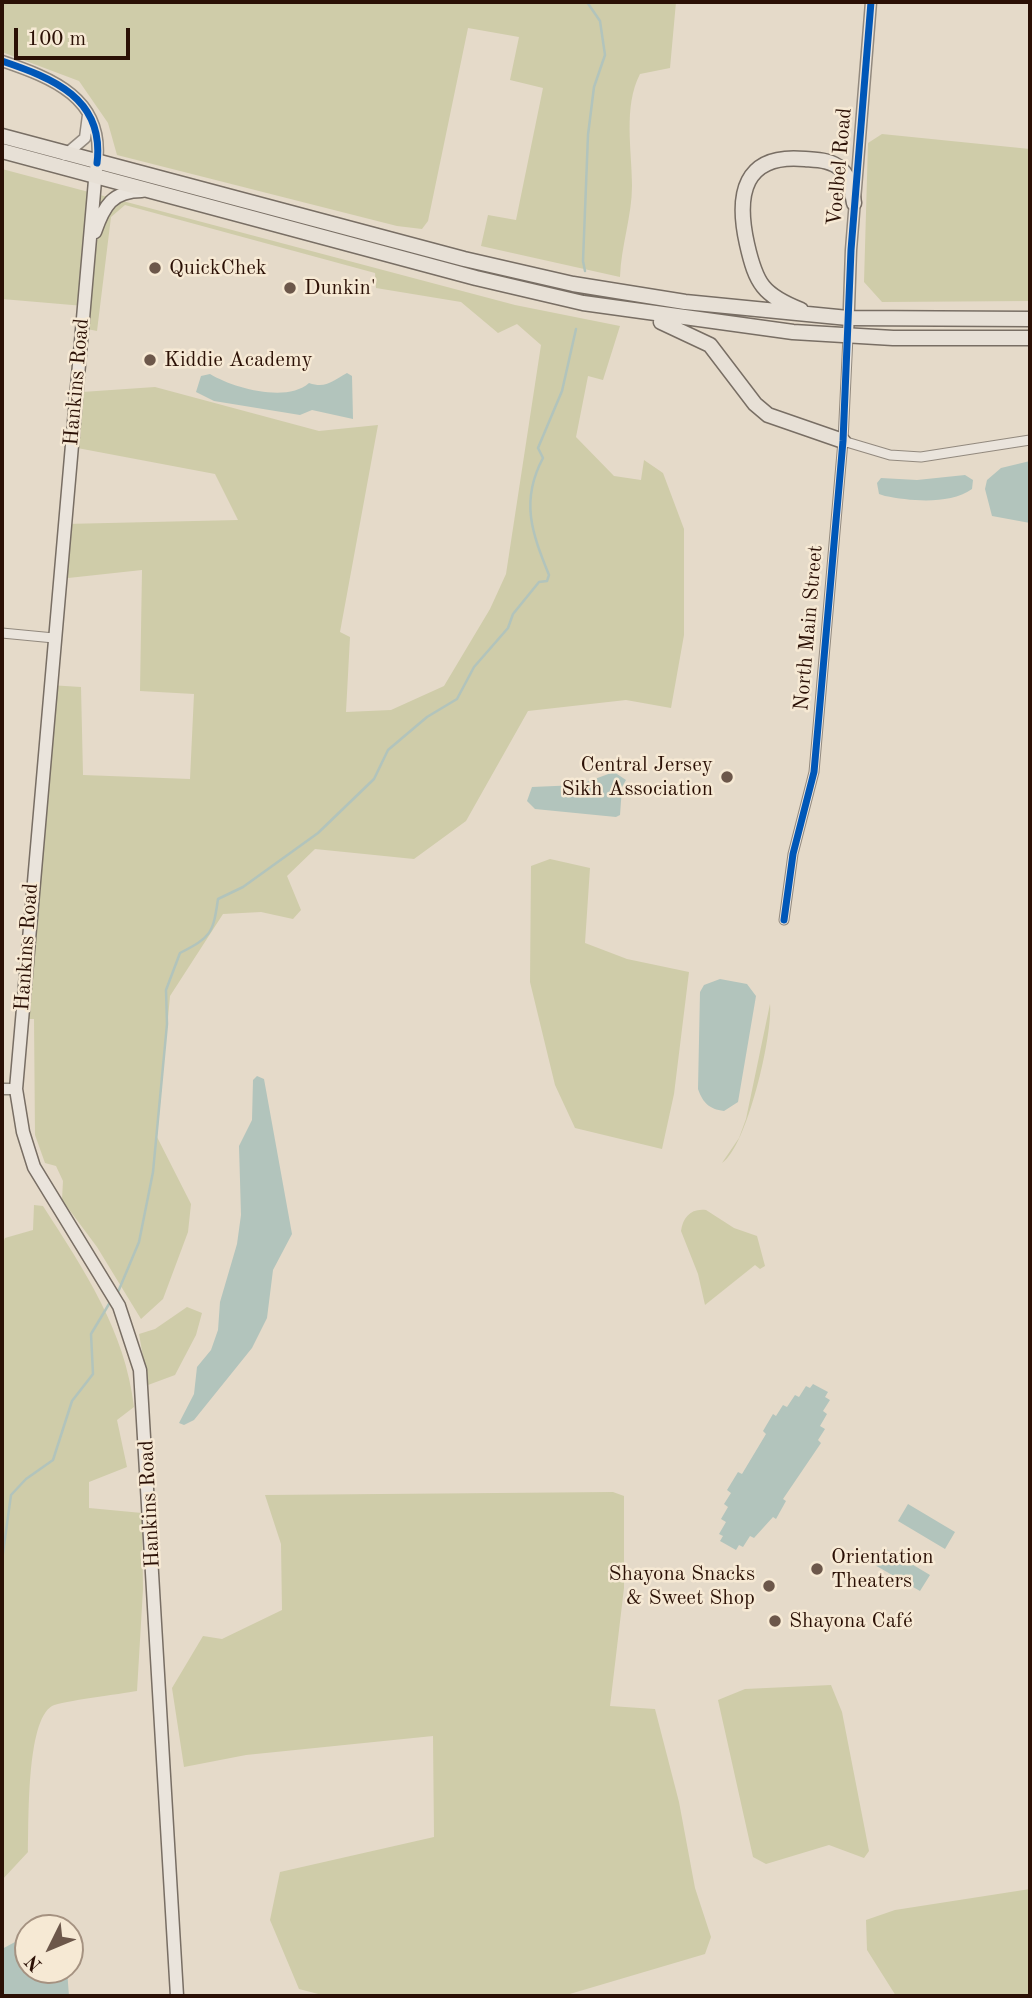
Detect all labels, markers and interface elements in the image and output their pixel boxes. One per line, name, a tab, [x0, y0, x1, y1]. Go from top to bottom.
scale bar	[18, 14, 133, 58]
text: 100 m	[27, 29, 86, 50]
street label: Voelbel Road	[822, 107, 858, 227]
place label: QuickChek	[169, 255, 267, 281]
marker: QuickChek	[147, 260, 163, 276]
place label: Dunkin'	[304, 275, 376, 301]
marker: Dunkin'	[282, 280, 298, 296]
street label: Hankins Road	[59, 317, 95, 447]
place label: Kiddie Academy	[164, 347, 313, 373]
marker: Kiddie Academy	[142, 352, 158, 368]
street label: North Main Street	[789, 544, 829, 712]
place label: Central Jersey Sikh Association	[561, 752, 713, 802]
marker: Central Jersey Sikh Association	[719, 769, 735, 785]
street label: Hankins Road	[10, 882, 44, 1012]
street label: Hankins Road	[134, 1439, 166, 1569]
place label: Orientation Theaters	[831, 1544, 933, 1594]
place label: Shayona Snacks & Sweet Shop	[608, 1561, 755, 1611]
marker: Orientation Theaters	[809, 1561, 825, 1577]
marker: Shayona Snacks & Sweet Shop	[761, 1578, 777, 1594]
place label: Shayona Café	[789, 1608, 913, 1634]
marker: Shayona Café	[767, 1613, 783, 1629]
north arrow	[14, 1914, 84, 1984]
text: N	[23, 1951, 47, 1974]

